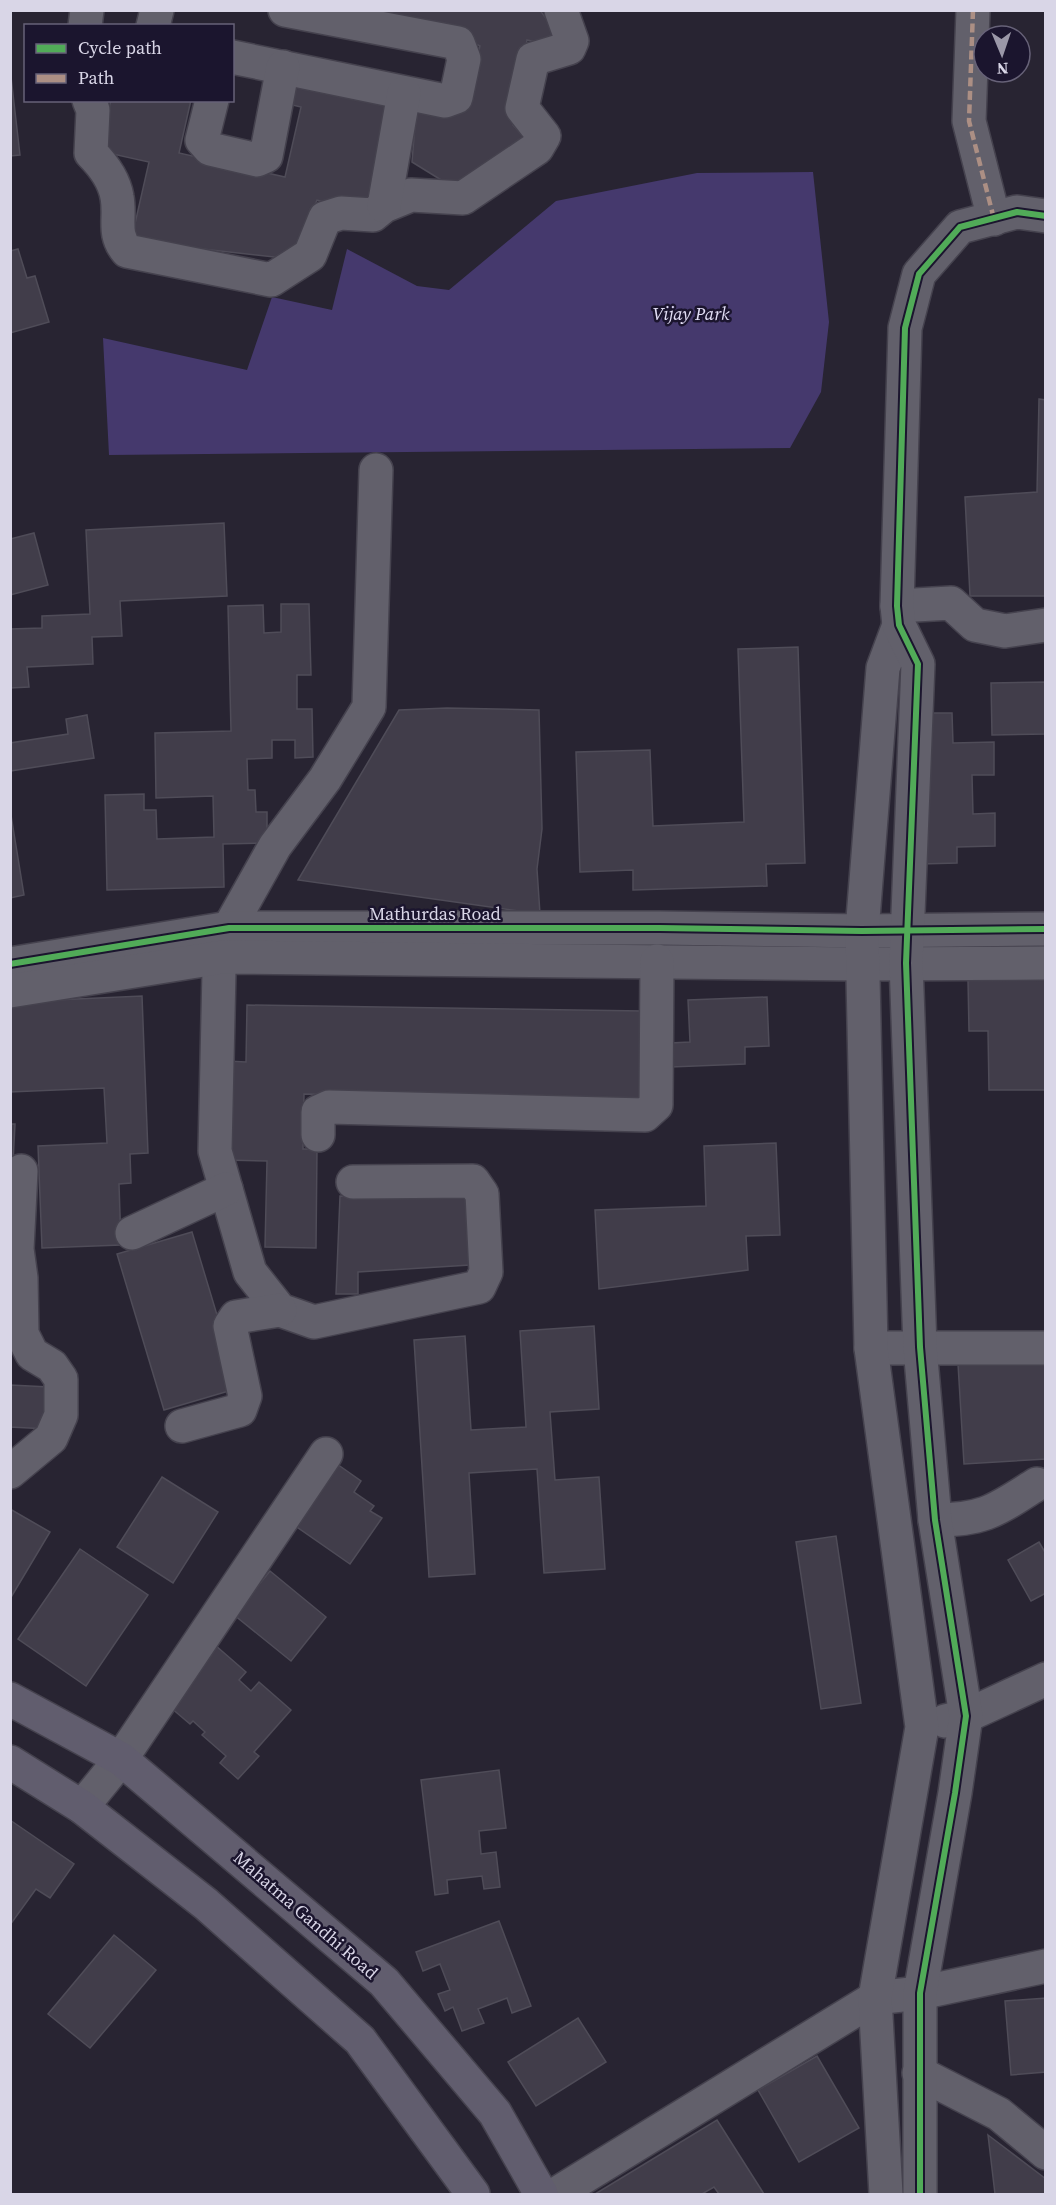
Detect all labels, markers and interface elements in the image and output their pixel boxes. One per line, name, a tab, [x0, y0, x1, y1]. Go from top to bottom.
legend	[24, 24, 234, 102]
north arrow	[972, 24, 1032, 84]
text: Cycle path	[78, 35, 162, 60]
text: N	[996, 58, 1009, 80]
text: Path	[78, 65, 115, 90]
park label: Vijay Park	[652, 301, 730, 326]
street label: Mathurdas Road	[369, 901, 501, 926]
street label: Mahatma Gandhi Road	[228, 1845, 384, 1985]

